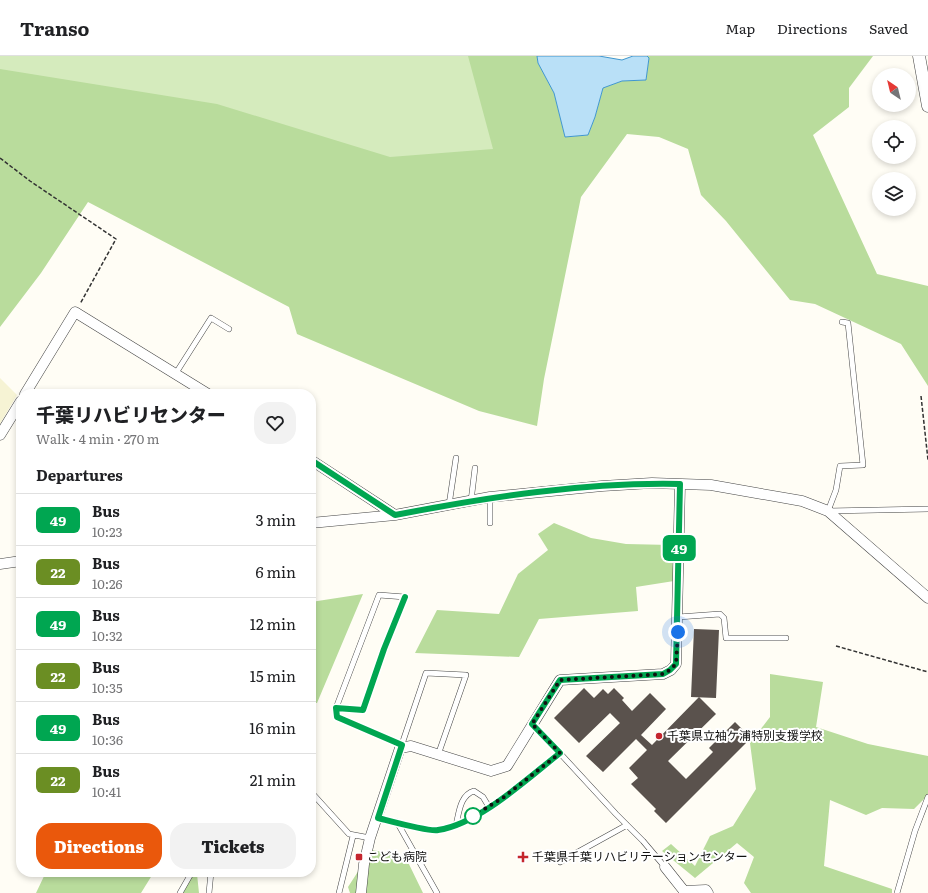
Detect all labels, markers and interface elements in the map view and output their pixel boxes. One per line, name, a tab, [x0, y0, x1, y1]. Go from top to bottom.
text: Transo	[20, 14, 89, 42]
text: Map	[725, 18, 755, 38]
text: Directions	[777, 18, 847, 38]
text: Saved	[869, 18, 908, 38]
north arrow	[872, 68, 916, 112]
map controls	[872, 68, 916, 216]
button: locate	[872, 120, 916, 164]
button: layers	[872, 172, 916, 216]
text: 千葉リハビリセンター	[36, 400, 226, 428]
button: heart	[254, 402, 296, 444]
text: Walk · 4 min · 270 m	[36, 429, 159, 448]
text: Departures	[36, 463, 123, 486]
text: Bus	[92, 499, 120, 522]
text: 3 min	[255, 508, 296, 531]
text: 49	[50, 510, 66, 530]
text: 10:23	[92, 522, 123, 541]
line badge: 49	[661, 535, 697, 561]
text: 49	[671, 538, 687, 558]
text: Bus	[92, 551, 120, 574]
text: 6 min	[255, 560, 296, 583]
text: 22	[50, 562, 66, 582]
text: 10:26	[92, 574, 123, 593]
text: Bus	[92, 603, 120, 626]
text: 12 min	[250, 612, 296, 635]
text: 49	[50, 614, 66, 634]
your location	[668, 622, 688, 642]
text: 10:32	[92, 626, 122, 645]
text: Bus	[92, 655, 120, 678]
text: 15 min	[250, 664, 296, 687]
text: 22	[50, 666, 66, 686]
text: 10:35	[92, 678, 123, 697]
text: Bus	[92, 707, 120, 730]
text: 16 min	[249, 716, 296, 739]
text: 49	[50, 718, 66, 738]
place label: 千葉県立袖ケ浦特別支援学校	[667, 726, 823, 744]
text: 10:36	[92, 730, 123, 749]
marker: 千葉県立袖ケ浦特別支援学校	[654, 731, 664, 741]
text: Bus	[92, 759, 120, 782]
text: 21 min	[250, 768, 296, 791]
text: 22	[50, 770, 66, 790]
text: 10:41	[92, 782, 121, 801]
unlabelled marker	[464, 807, 482, 825]
button: Directions	[36, 823, 162, 869]
button: Tickets	[170, 823, 296, 869]
place label: こども病院	[367, 847, 427, 865]
place label: 千葉県千葉リハビリテーションセンター	[532, 847, 748, 865]
marker: 千葉県千葉リハビリテーションセンター	[517, 851, 529, 863]
marker: こども病院	[354, 852, 364, 862]

